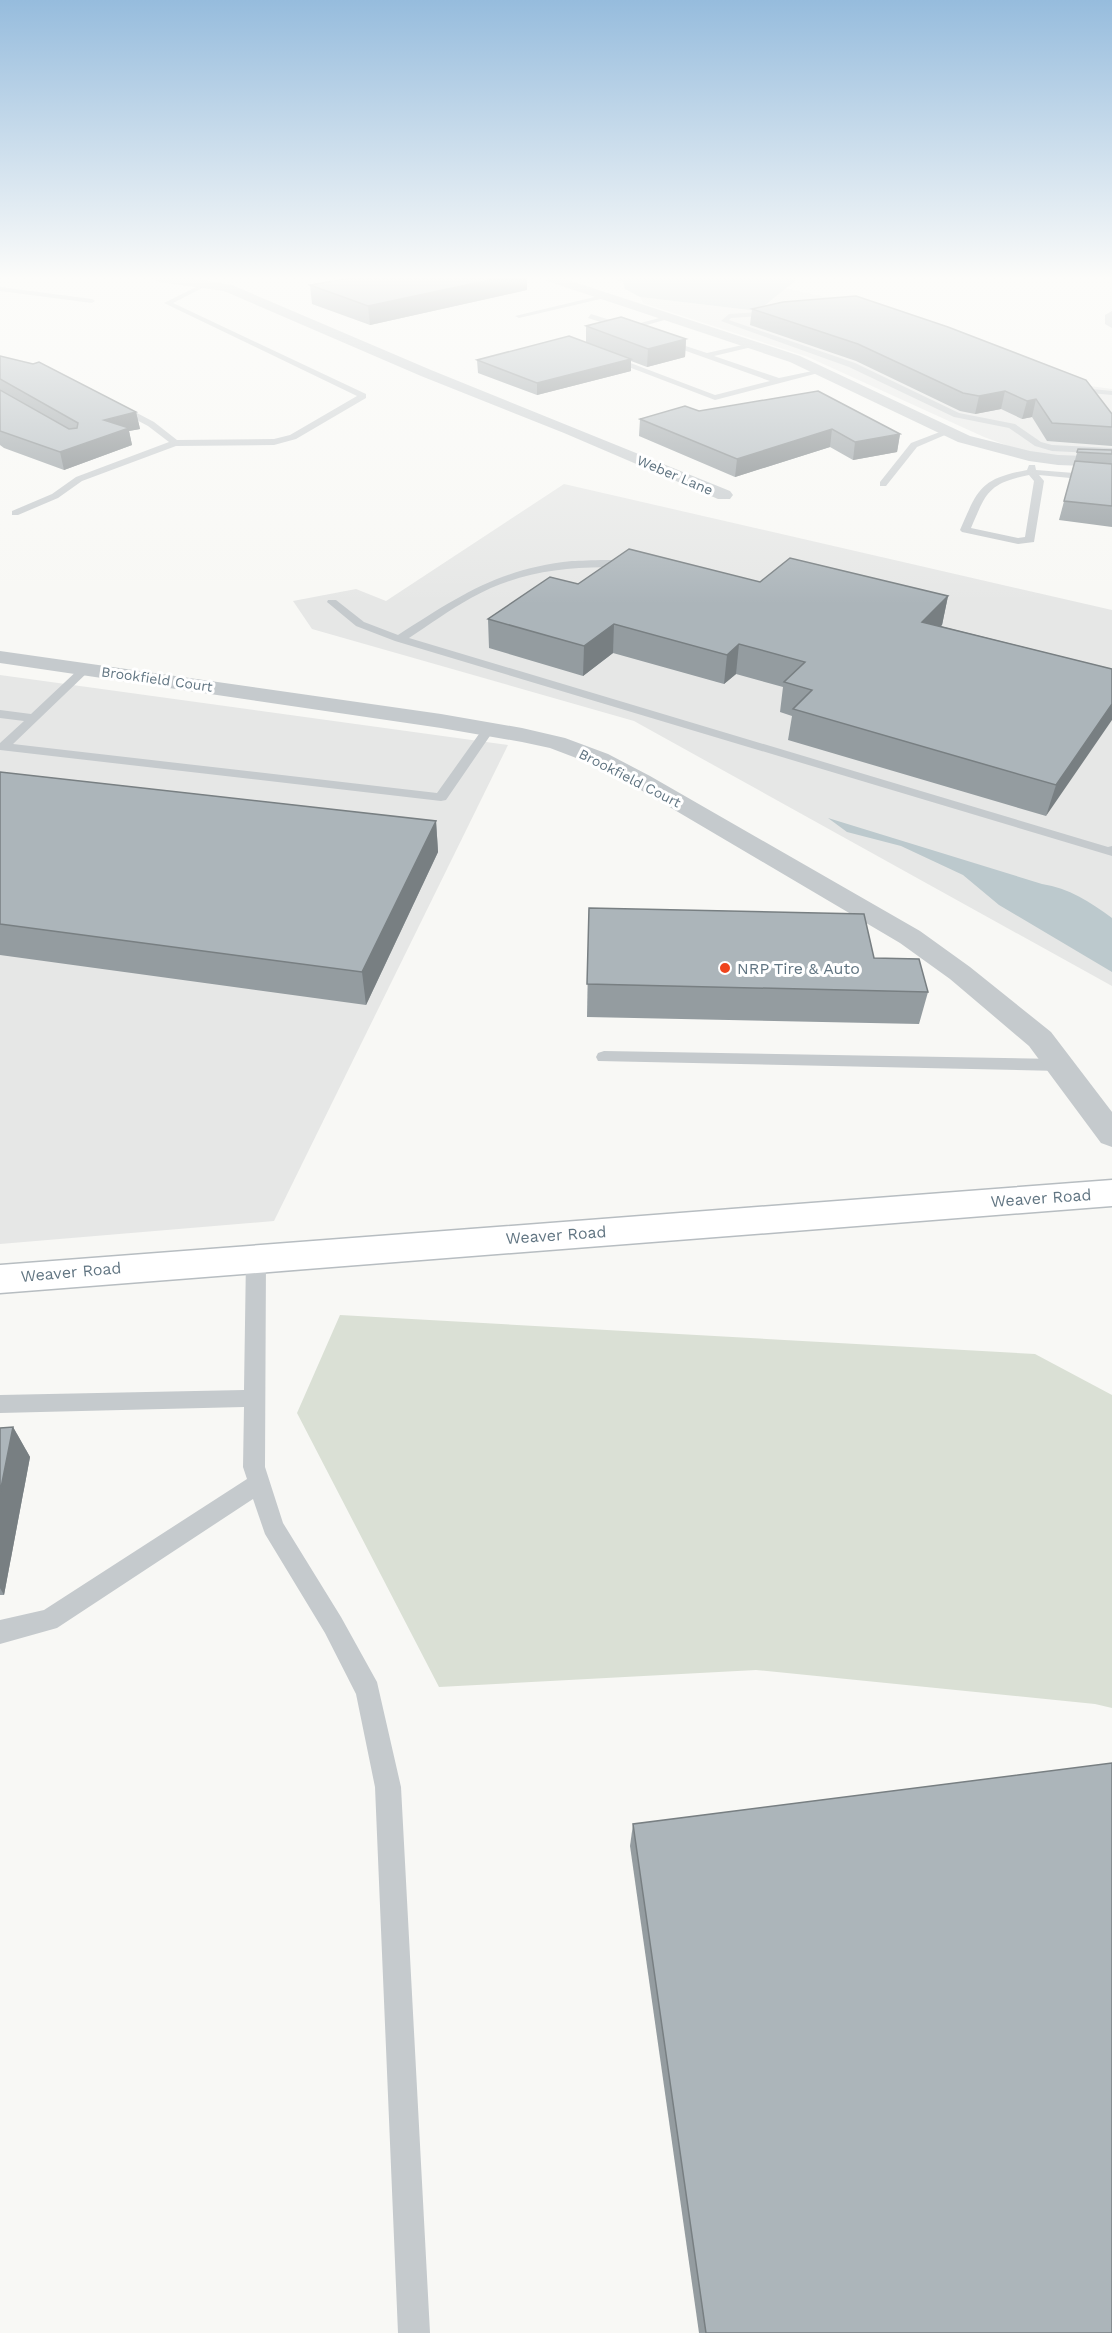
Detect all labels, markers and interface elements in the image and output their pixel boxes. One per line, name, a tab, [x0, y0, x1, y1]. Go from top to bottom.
street label: Weber Lane	[635, 452, 715, 498]
street label: Brookfield Court	[100, 663, 214, 695]
street label: Brookfield Court	[576, 745, 684, 811]
place label: NRP Tire & Auto	[737, 959, 860, 978]
marker: NRP Tire & Auto	[718, 961, 732, 975]
street label: Weaver Road	[990, 1185, 1092, 1211]
street label: Weaver Road	[505, 1222, 607, 1248]
street label: Weaver Road	[20, 1258, 122, 1286]

